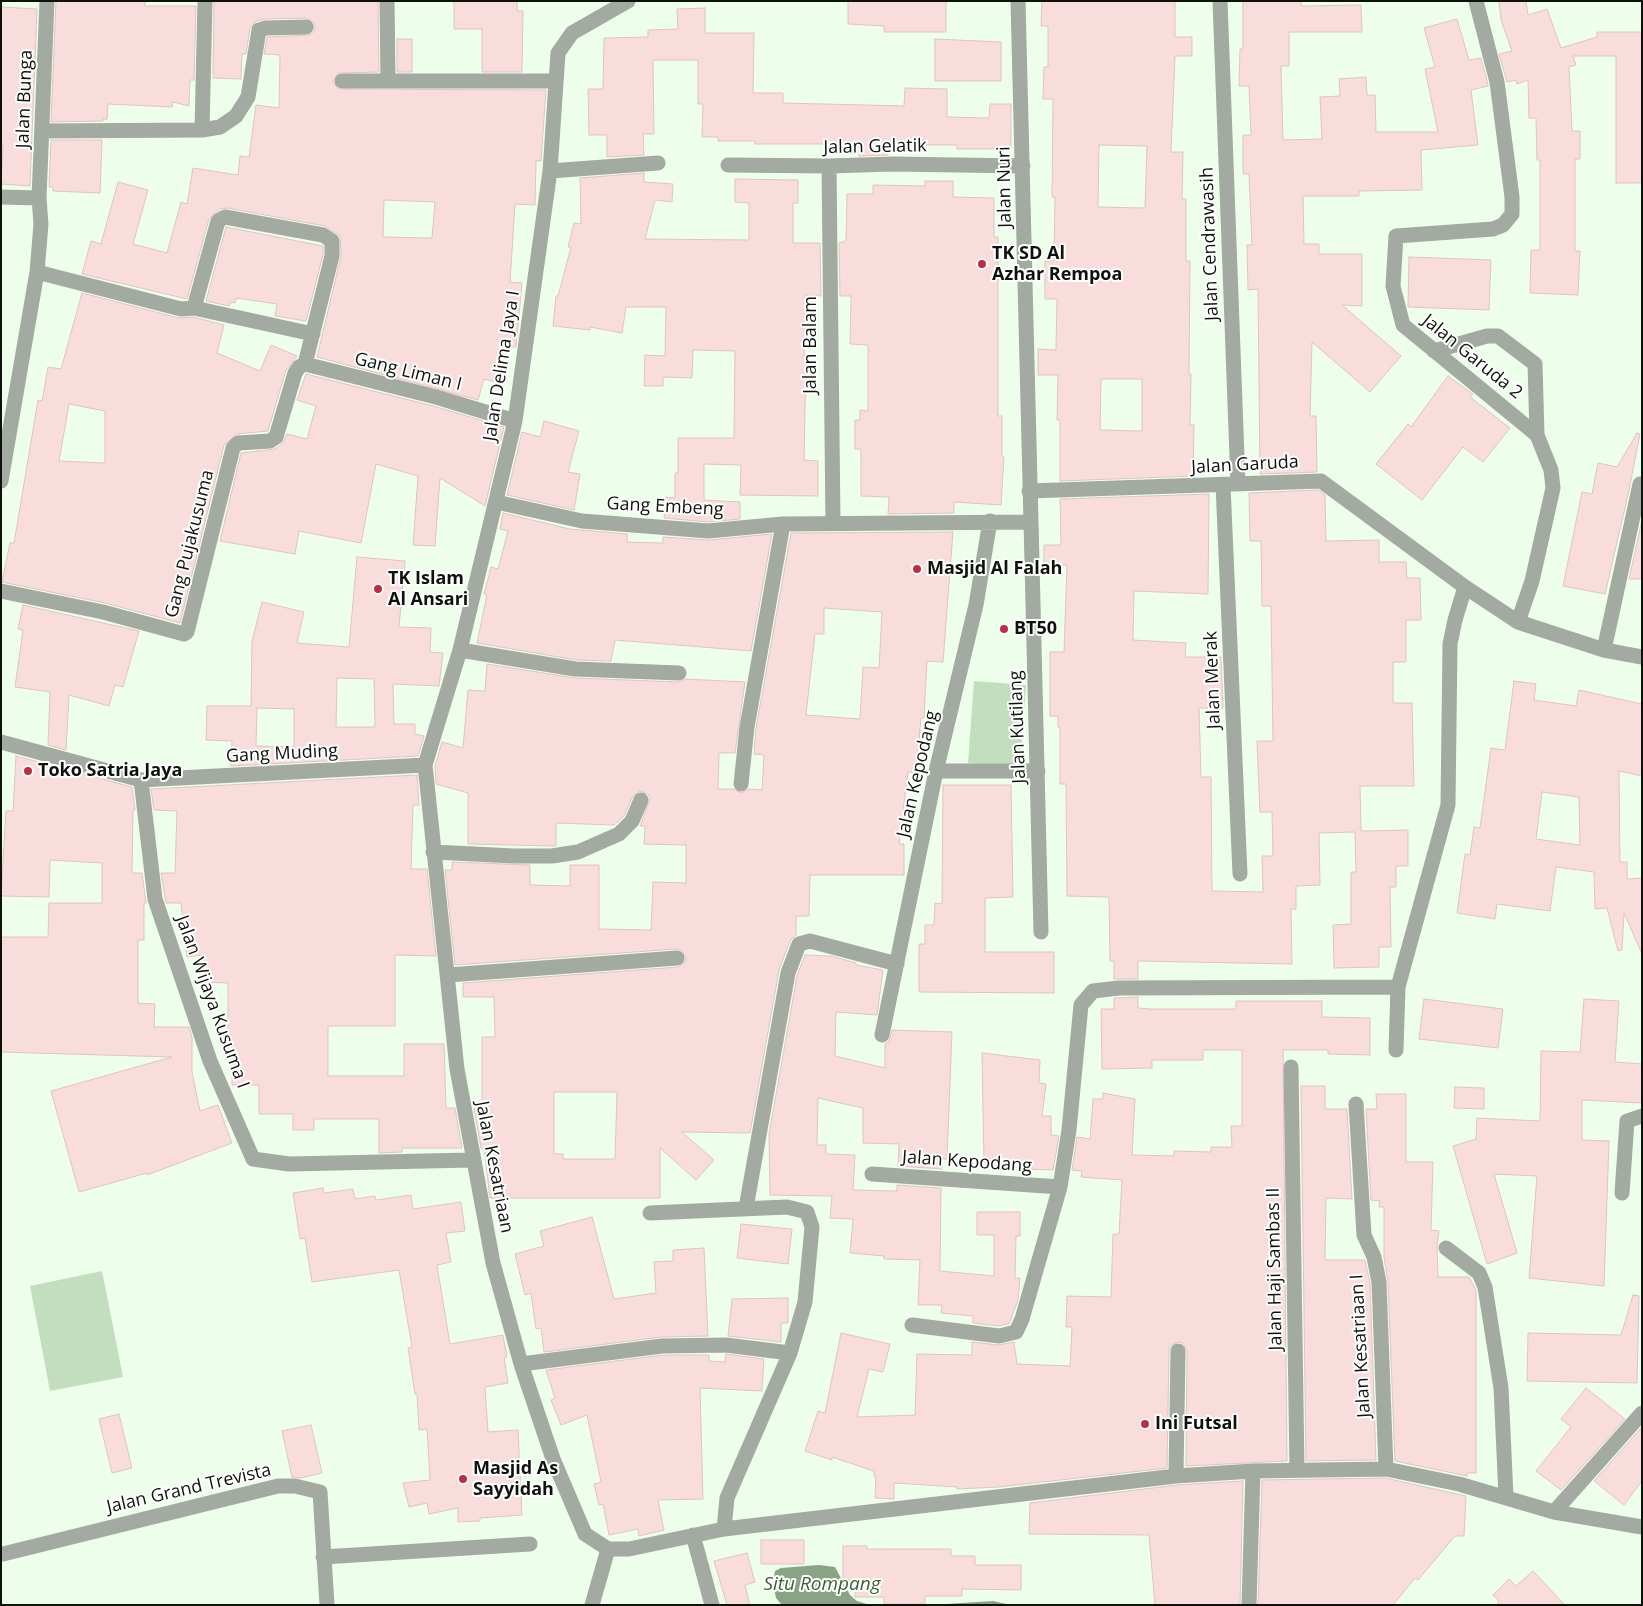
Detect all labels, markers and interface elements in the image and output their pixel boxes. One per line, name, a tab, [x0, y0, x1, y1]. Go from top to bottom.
street label: Jalan Bunga	[12, 49, 38, 149]
street label: Jalan Gelatik	[823, 135, 927, 159]
street label: Jalan Nuri	[993, 146, 1017, 228]
street label: Jalan Cendrawasih	[1197, 167, 1223, 321]
place label: TK SD Al Azhar Rempoa	[992, 243, 1122, 286]
marker: TK SD Al Azhar Rempoa	[976, 258, 988, 270]
street label: Jalan Delima Jaya I	[479, 289, 525, 443]
street label: Jalan Balam	[800, 296, 822, 394]
street label: Jalan Garuda 2	[1418, 310, 1526, 404]
street label: Gang Liman I	[352, 348, 464, 396]
street label: Jalan Garuda	[1191, 451, 1299, 479]
street label: Gang Pujakusuma	[161, 468, 219, 620]
street label: Gang Embeng	[606, 493, 724, 521]
place label: Masjid Al Falah	[927, 558, 1062, 580]
marker: Masjid Al Falah	[911, 563, 923, 575]
place label: TK Islam Al Ansari	[388, 568, 468, 610]
marker: TK Islam Al Ansari	[372, 583, 384, 595]
place label: BT50	[1014, 618, 1057, 640]
marker: BT50	[998, 623, 1010, 635]
street label: Jalan Merak	[1200, 631, 1226, 729]
street label: Jalan Kutilang	[1005, 670, 1031, 784]
street label: Jalan Kepodang	[893, 708, 943, 840]
street label: Gang Muding	[225, 740, 339, 768]
place label: Toko Satria Jaya	[38, 760, 182, 782]
marker: Toko Satria Jaya	[22, 765, 34, 777]
street label: Jalan Wijaya Kusuma I	[171, 913, 253, 1091]
street label: Jalan Kesatriaan	[471, 1099, 517, 1235]
street label: Jalan Kepodang	[901, 1147, 1033, 1177]
street label: Jalan Haji Sambas II	[1263, 1187, 1287, 1351]
street label: Jalan Kesatriaan I	[1346, 1274, 1376, 1418]
place label: Ini Futsal	[1155, 1413, 1238, 1435]
marker: Ini Futsal	[1139, 1418, 1151, 1430]
place label: Masjid As Sayyidah	[473, 1458, 558, 1500]
street label: Jalan Grand Trevista	[105, 1460, 273, 1518]
marker: Masjid As Sayyidah	[457, 1473, 469, 1485]
water label: Situ Rompang	[763, 1574, 881, 1596]

